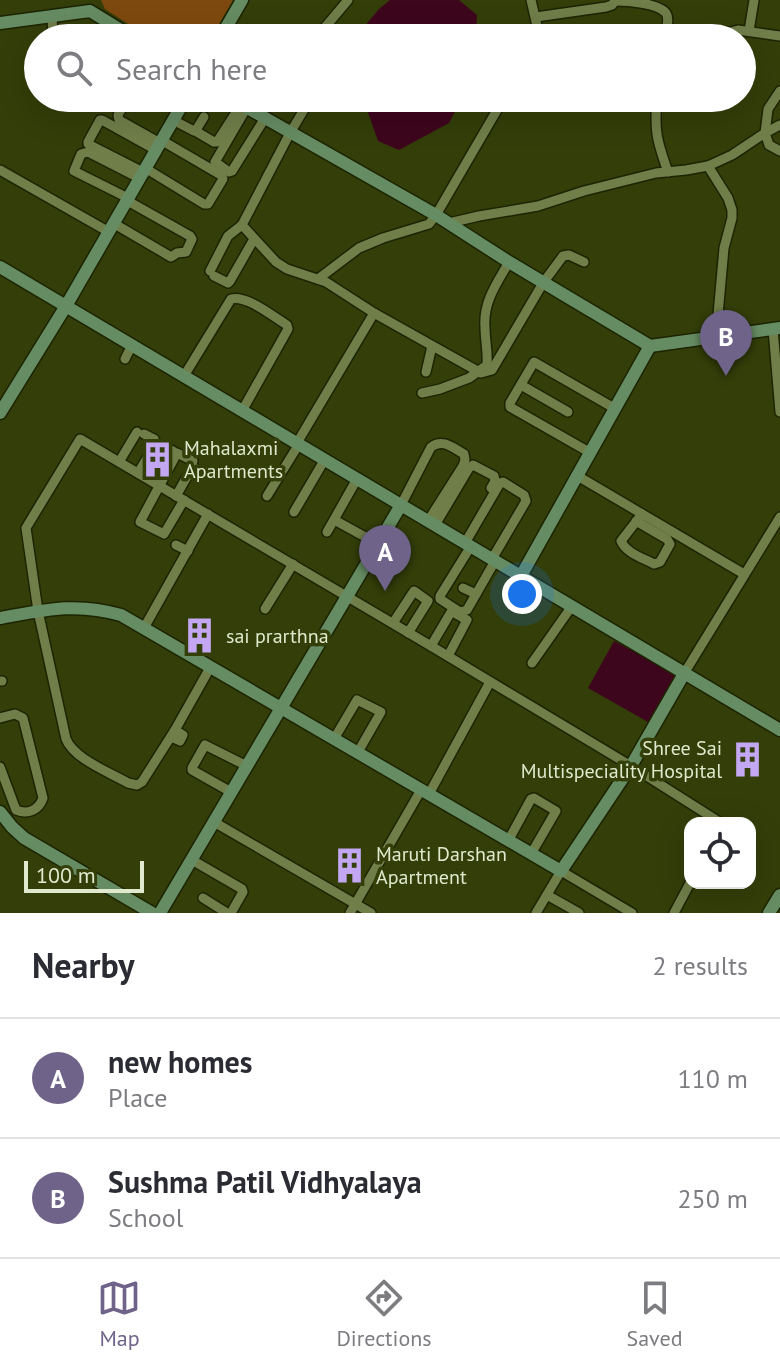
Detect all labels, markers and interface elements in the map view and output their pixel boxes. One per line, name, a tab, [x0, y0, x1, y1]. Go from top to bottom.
search box	[24, 24, 756, 112]
icon: search	[52, 46, 96, 90]
text: Search here	[116, 49, 267, 88]
pin: B	[700, 310, 752, 376]
place label: Mahalaxmi Apartments	[184, 435, 283, 484]
building icon: Mahalaxmi Apartments	[139, 440, 177, 478]
pin: A	[359, 525, 411, 591]
your location	[502, 574, 542, 614]
building icon: sai prarthna	[181, 617, 219, 655]
place label: sai prarthna	[226, 623, 329, 649]
place label: Shree Sai Multispeciality Hospital	[521, 735, 722, 784]
building icon: Shree Sai Multispeciality Hospital	[729, 741, 767, 779]
map controls	[684, 817, 756, 889]
button: locate	[684, 817, 756, 889]
place label: Maruti Darshan Apartment	[376, 841, 507, 890]
building icon: Maruti Darshan Apartment	[331, 846, 369, 884]
scale bar	[24, 857, 144, 893]
text: 100 m	[36, 861, 96, 889]
text: Nearby	[32, 943, 134, 987]
text: 2 results	[653, 949, 748, 982]
text: new homes	[108, 1042, 252, 1081]
text: A	[50, 1062, 66, 1095]
text: 110 m	[677, 1062, 748, 1095]
text: Place	[108, 1081, 167, 1114]
text: Sushma Patil Vidhyalaya	[108, 1162, 422, 1201]
text: B	[50, 1182, 66, 1215]
text: 250 m	[677, 1182, 748, 1215]
text: School	[108, 1201, 183, 1234]
tab: Map	[97, 1276, 141, 1352]
tab: Directions	[336, 1276, 432, 1352]
tab: Saved	[627, 1276, 682, 1352]

